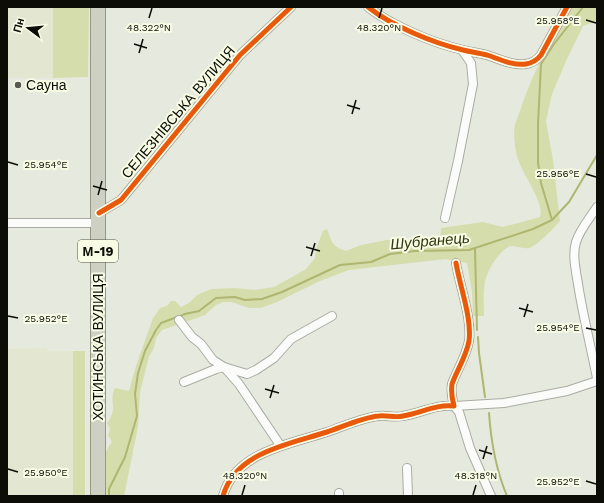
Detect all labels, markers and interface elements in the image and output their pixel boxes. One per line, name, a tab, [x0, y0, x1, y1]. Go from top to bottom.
north arrow	[8, 8, 48, 48]
text: 25.958°E	[536, 15, 580, 26]
text: Пн	[11, 17, 27, 34]
text: 48.322°N	[127, 22, 171, 33]
text: 48.320°N	[357, 22, 401, 33]
street label: СЕЛЕЗНІВСЬКА ВУЛИЦЯ	[118, 43, 238, 181]
place label: Сауна	[26, 77, 67, 93]
marker: Сауна	[13, 80, 23, 90]
text: 25.954°E	[24, 159, 68, 170]
text: 25.956°E	[536, 168, 580, 179]
water label: Шубранець	[389, 229, 471, 253]
road number: М-19	[78, 240, 118, 262]
street label: ХОТИНСЬКА ВУЛИЦЯ	[90, 273, 106, 421]
text: 25.952°E	[24, 313, 68, 324]
text: 25.954°E	[536, 322, 580, 333]
text: 25.950°E	[24, 467, 68, 478]
text: 48.320°N	[223, 470, 267, 481]
text: 48.318°N	[455, 470, 497, 481]
text: 25.952°E	[536, 476, 580, 487]

